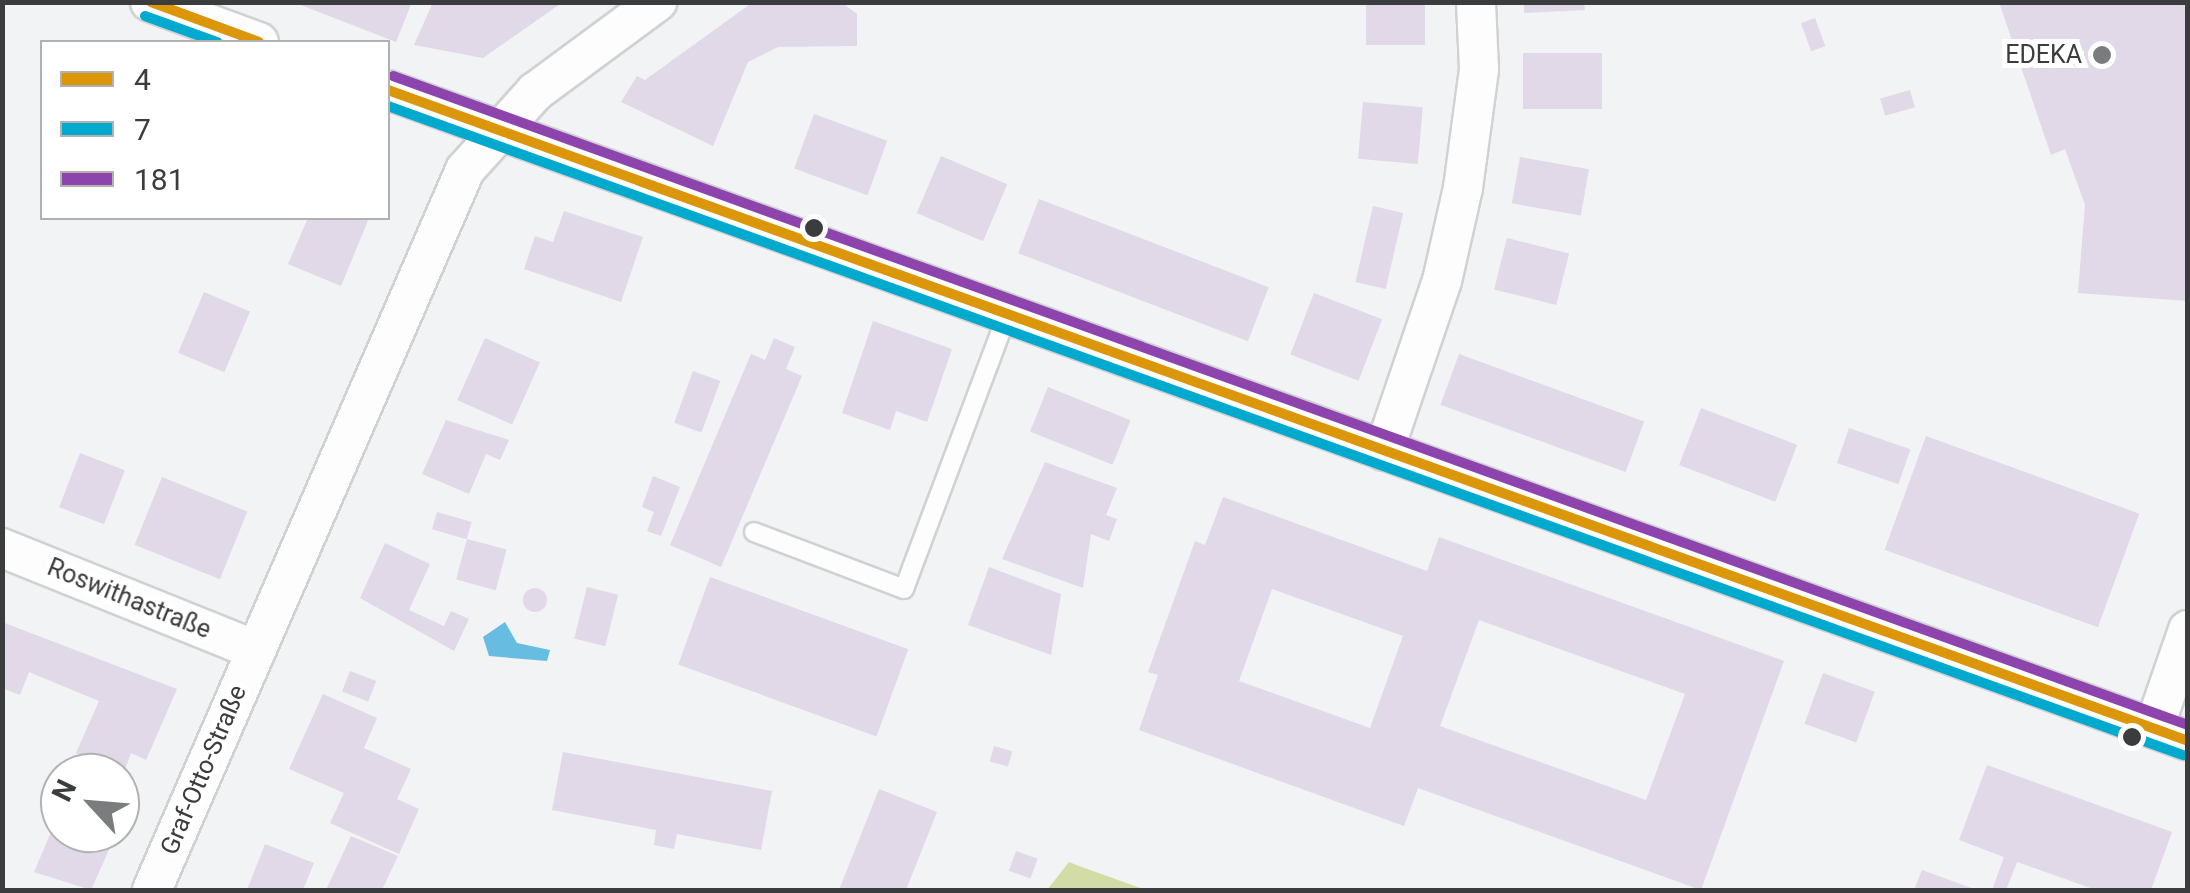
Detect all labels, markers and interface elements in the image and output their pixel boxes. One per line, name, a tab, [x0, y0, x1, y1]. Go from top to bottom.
legend	[40, 40, 390, 220]
place label: EDEKA	[2005, 40, 2082, 70]
marker: EDEKA	[2091, 44, 2113, 66]
text: 4	[134, 62, 151, 97]
text: 7	[134, 112, 151, 147]
text: 181	[134, 162, 185, 197]
unlabelled marker	[804, 218, 824, 238]
street label: Roswithastraße	[43, 553, 215, 645]
street label: Graf-Otto-Straße	[155, 681, 253, 859]
unlabelled marker	[2122, 727, 2142, 747]
north arrow	[40, 753, 140, 853]
text: N	[45, 774, 84, 807]

